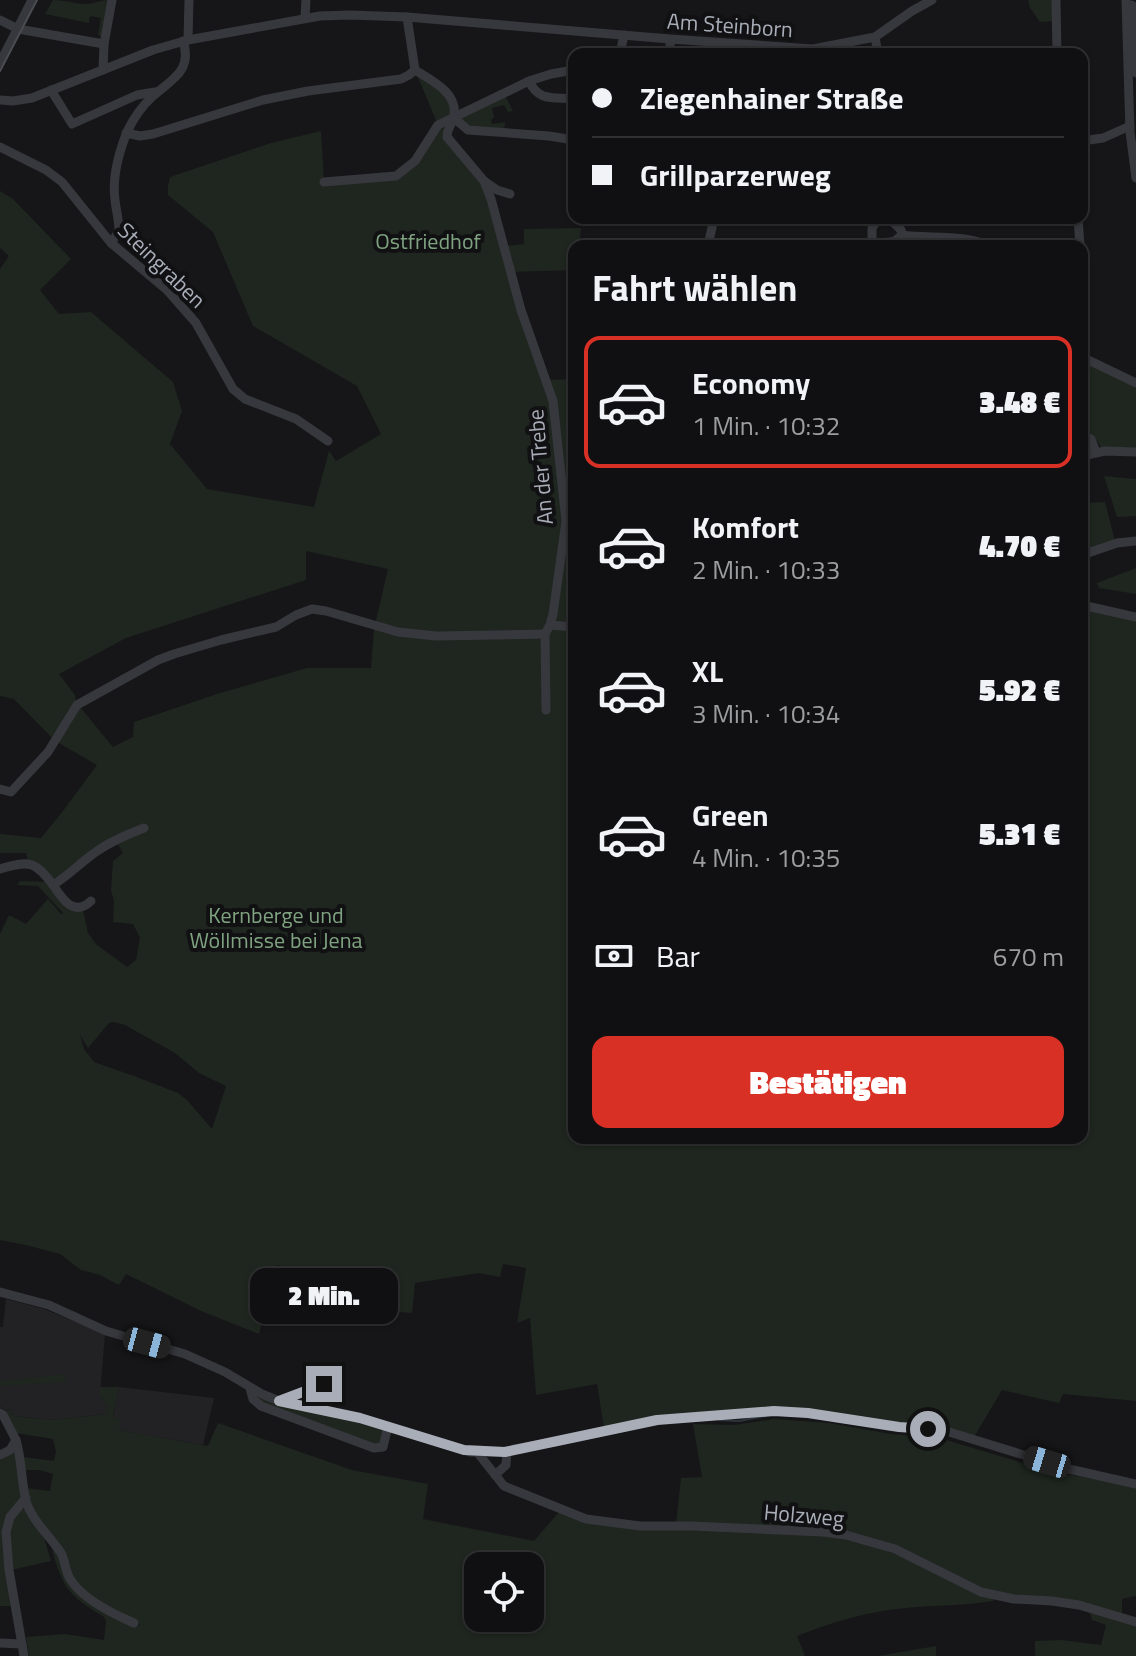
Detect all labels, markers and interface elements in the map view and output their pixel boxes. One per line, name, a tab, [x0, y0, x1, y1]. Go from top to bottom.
street label: Am Steinborn	[666, 4, 794, 46]
text: Ziegenhainer Straße	[640, 75, 903, 121]
text: Grillparzerweg	[640, 152, 831, 198]
street label: Steingraben	[110, 214, 214, 316]
park label: Ostfriedhof	[375, 224, 482, 258]
text: Fahrt wählen	[592, 260, 797, 315]
text: Economy	[692, 360, 810, 406]
icon: car	[596, 366, 668, 438]
text: 3.48 €	[979, 379, 1060, 425]
text: 1 Min. · 10:32	[692, 406, 840, 445]
street label: An der Trebe	[518, 408, 562, 526]
text: Komfort	[692, 504, 799, 550]
icon: car	[596, 510, 668, 582]
text: 4.70 €	[979, 523, 1060, 569]
text: 2 Min. · 10:33	[692, 550, 840, 589]
text: XL	[692, 648, 723, 694]
icon: car	[596, 654, 668, 726]
text: 5.92 €	[979, 667, 1060, 713]
text: 3 Min. · 10:34	[692, 694, 840, 733]
text: Green	[692, 792, 769, 838]
icon: car	[596, 798, 668, 870]
text: 5.31 €	[979, 811, 1060, 857]
text: 4 Min. · 10:35	[692, 838, 840, 877]
park label: Kernberge und Wöllmisse bei Jena	[190, 898, 363, 957]
text: Bar	[656, 933, 700, 979]
icon: cash	[592, 934, 636, 978]
text: 670 m	[993, 937, 1064, 976]
button: Bestätigen	[592, 1036, 1064, 1128]
callout: 2 Min.	[250, 1268, 398, 1324]
text: 2 Min.	[288, 1276, 360, 1315]
car	[121, 1325, 173, 1361]
route end	[306, 1366, 342, 1402]
route start	[910, 1411, 946, 1447]
car	[1021, 1444, 1073, 1480]
street label: Holzweg	[762, 1495, 846, 1535]
map controls	[464, 1552, 544, 1632]
button: locate	[464, 1552, 544, 1632]

